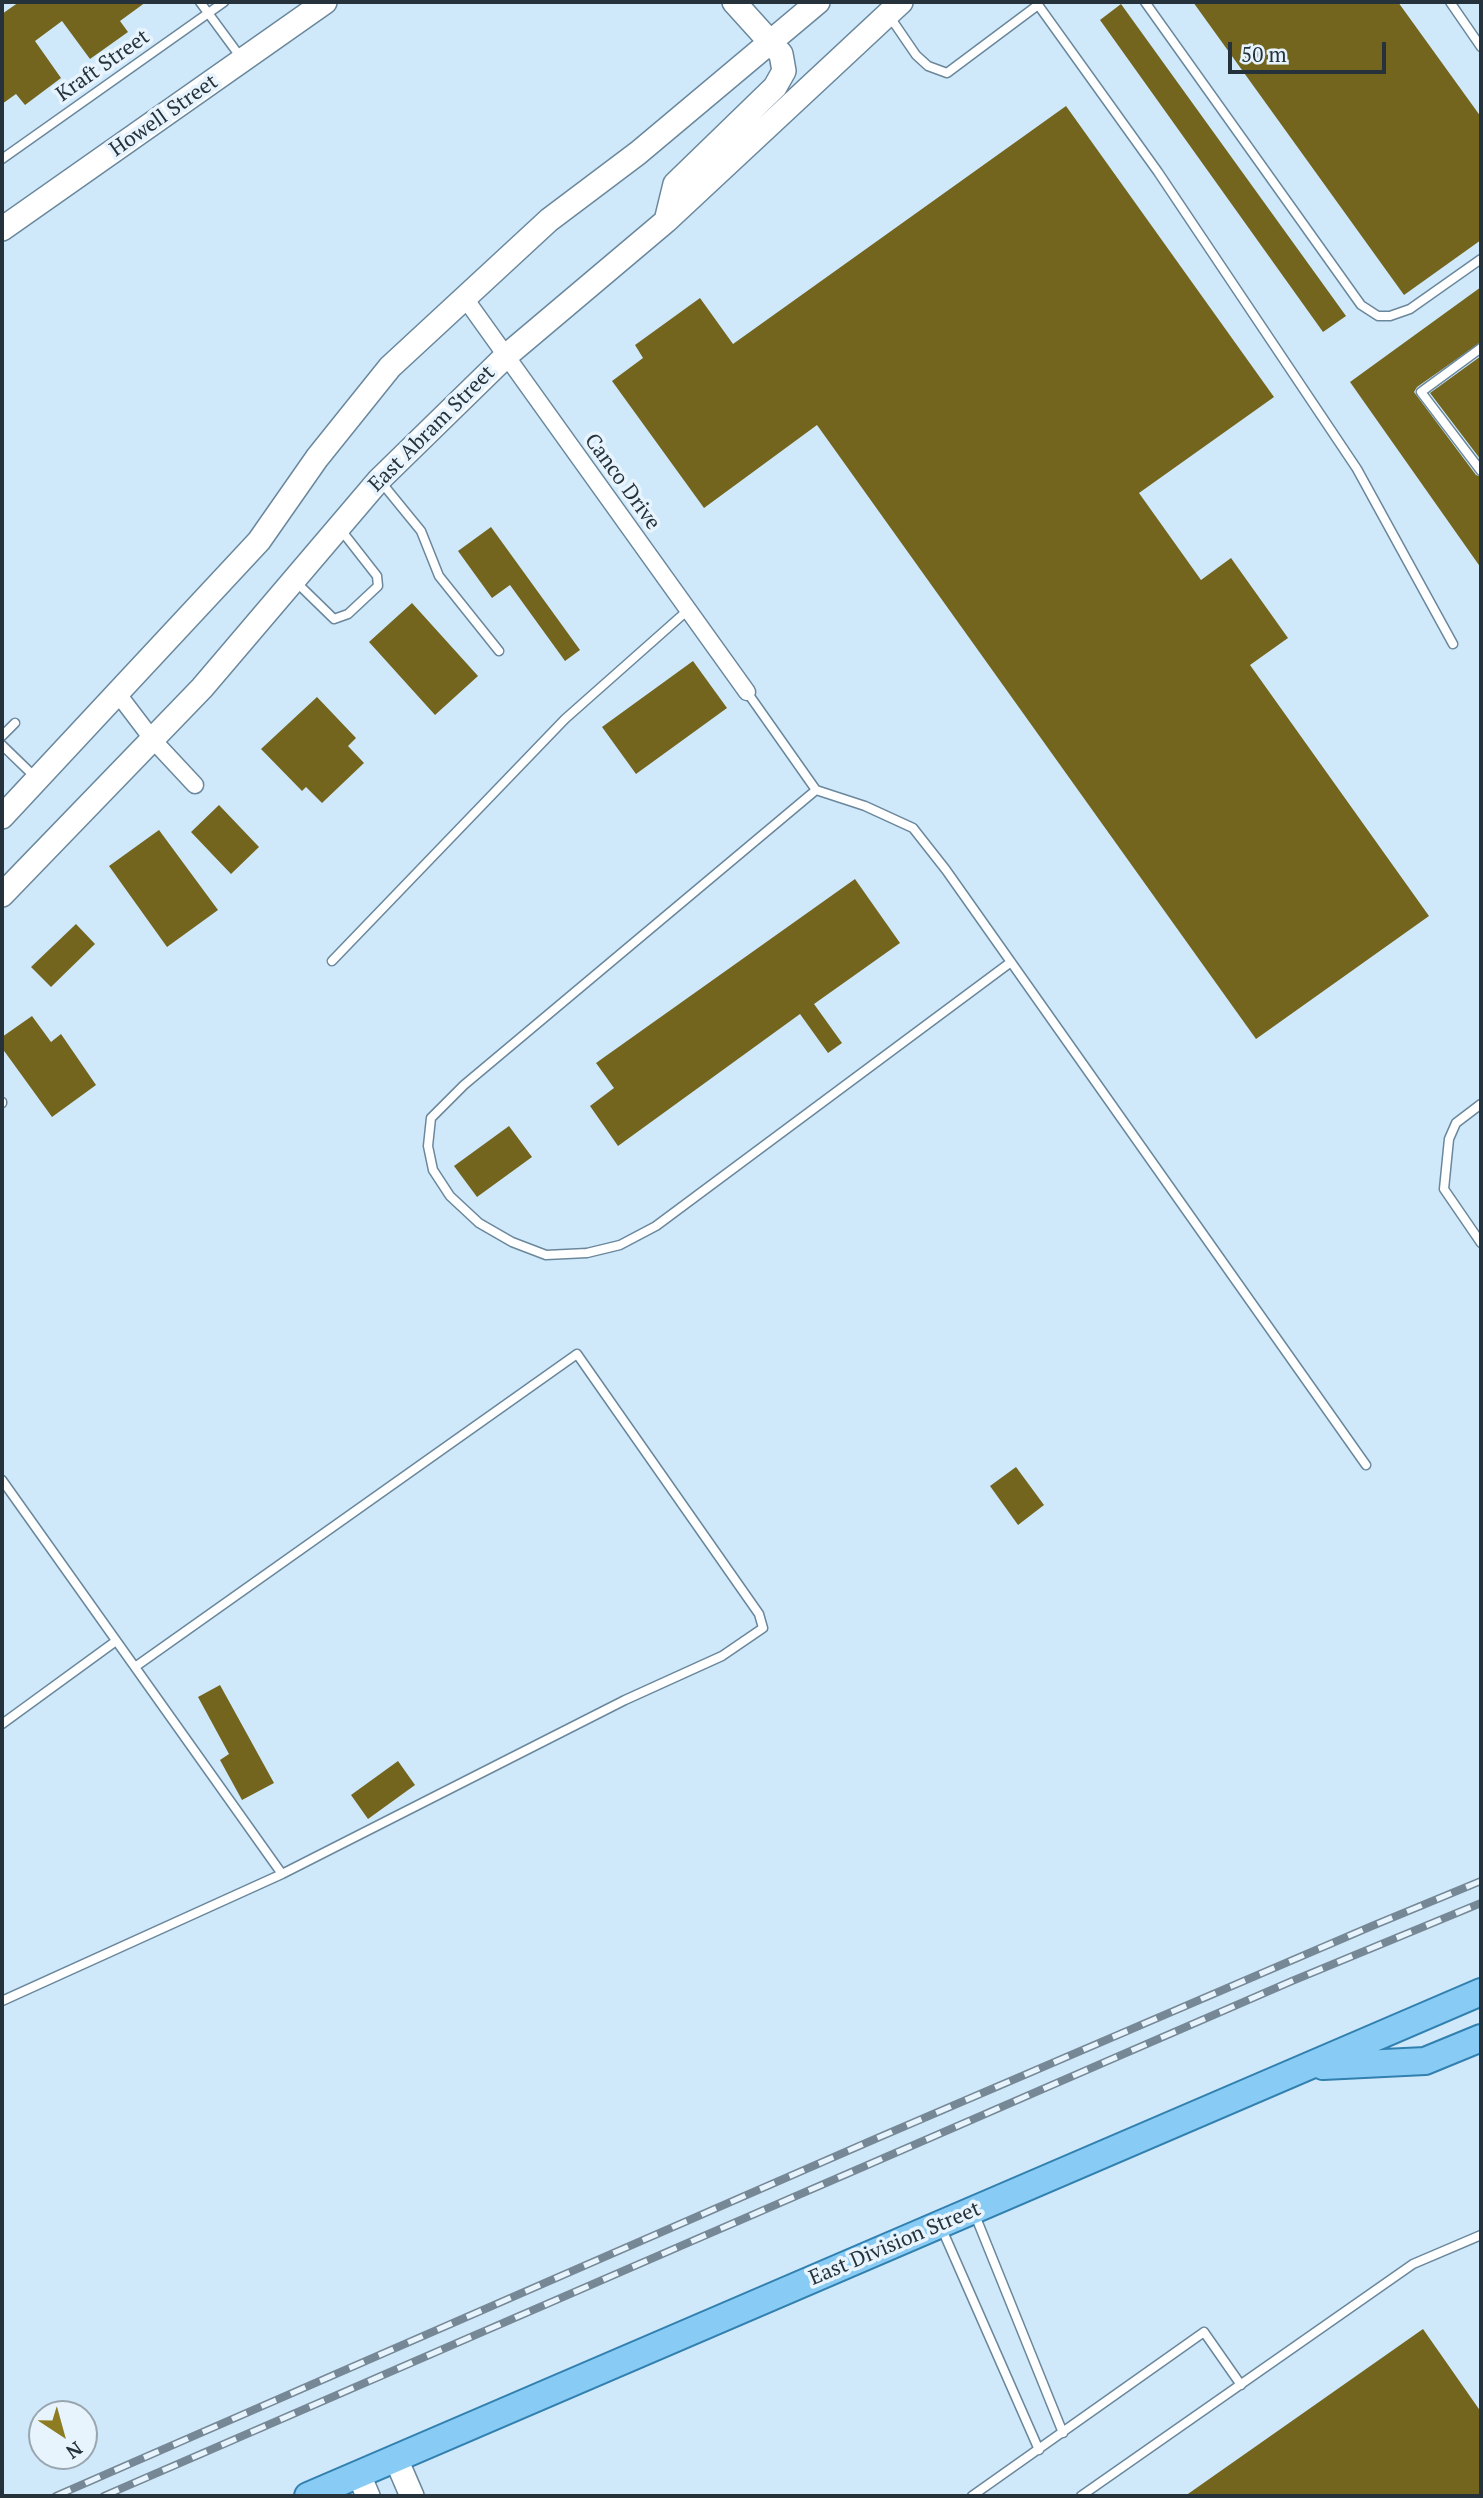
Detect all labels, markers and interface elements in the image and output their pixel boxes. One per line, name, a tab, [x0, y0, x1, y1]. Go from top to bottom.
street label: Kraft Street	[51, 25, 155, 107]
scale bar	[1231, 28, 1388, 72]
text: 50 m	[1241, 40, 1287, 68]
street label: Howell Street	[105, 70, 223, 162]
street label: East Abram Street	[364, 361, 500, 497]
street label: Canco Drive	[579, 429, 665, 535]
street label: East Division Street	[806, 2197, 984, 2291]
north arrow	[28, 2400, 98, 2470]
text: N	[61, 2436, 88, 2465]

